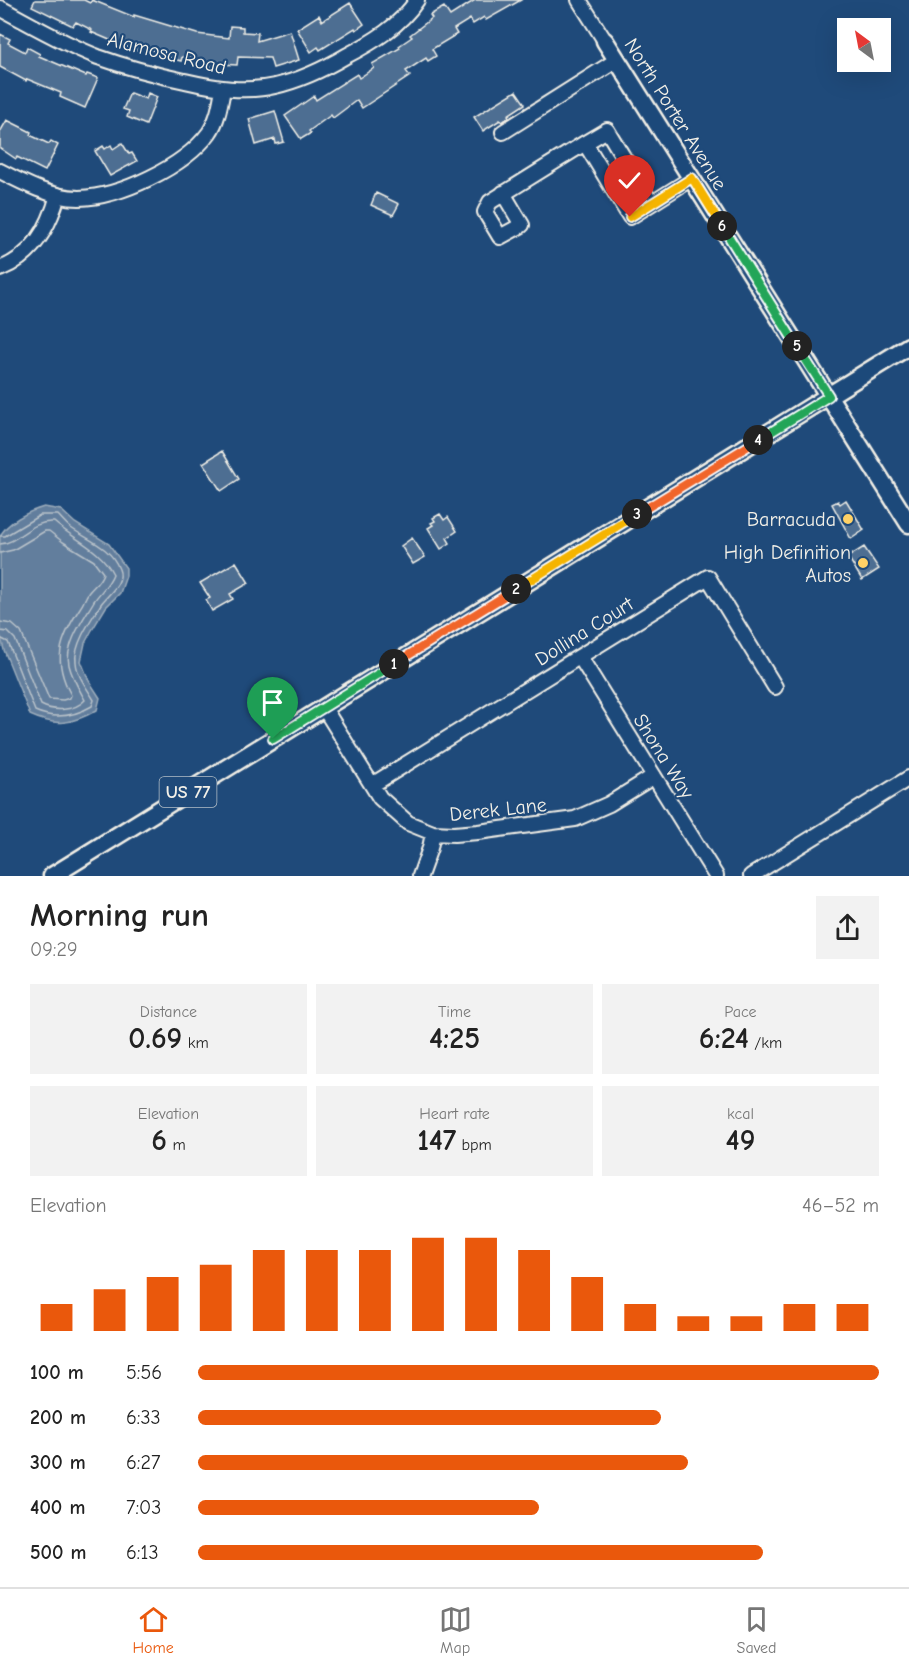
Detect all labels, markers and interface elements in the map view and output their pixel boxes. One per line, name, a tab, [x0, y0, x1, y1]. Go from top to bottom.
north arrow	[837, 18, 891, 72]
map controls	[837, 18, 891, 72]
street label: Alamosa Road	[105, 28, 229, 79]
street label: North Porter Avenue	[620, 34, 732, 194]
pin	[604, 155, 655, 217]
icon: check	[613, 164, 646, 197]
pin: 6	[707, 211, 737, 241]
text: 6	[718, 217, 726, 235]
pin: 5	[782, 331, 812, 361]
text: 5	[793, 337, 801, 355]
pin: 4	[743, 425, 773, 455]
text: 4	[754, 431, 762, 449]
pin: 3	[622, 499, 652, 529]
text: 3	[633, 505, 641, 523]
place label: Barracuda	[747, 508, 836, 531]
marker: Barracuda	[841, 512, 855, 526]
place label: High Definition Autos	[724, 541, 851, 587]
marker: High Definition Autos	[856, 556, 870, 570]
pin: 2	[501, 574, 531, 604]
text: 2	[512, 580, 520, 598]
street label: Dollina Court	[531, 592, 639, 671]
pin: 1	[379, 649, 409, 679]
text: 1	[391, 655, 397, 673]
pin	[247, 677, 298, 739]
icon: arrive	[256, 686, 289, 719]
street label: Shona Way	[628, 710, 699, 803]
road number: US 77	[160, 777, 216, 807]
street label: Derek Lane	[448, 793, 548, 826]
text: Morning run	[30, 896, 209, 934]
button: share	[816, 896, 879, 959]
text: 09:29	[30, 938, 78, 961]
text: Distance	[140, 1003, 197, 1021]
text: Time	[438, 1003, 471, 1021]
text: Pace	[724, 1003, 757, 1021]
text: 0.69	[128, 1021, 182, 1056]
text: 4:25	[429, 1021, 480, 1056]
text: 6:24	[699, 1021, 749, 1056]
text: km	[182, 1034, 209, 1052]
text: /km	[749, 1034, 782, 1052]
text: Elevation	[138, 1105, 199, 1123]
text: Heart rate	[419, 1105, 490, 1123]
text: kcal	[727, 1105, 754, 1123]
text: 6	[151, 1123, 167, 1158]
text: 147	[417, 1123, 456, 1158]
text: 49	[726, 1123, 755, 1158]
text: m	[167, 1136, 186, 1154]
text: bpm	[456, 1136, 492, 1154]
text: Elevation	[30, 1194, 107, 1217]
text: 46–52 m	[802, 1194, 879, 1217]
text: 100 m	[30, 1361, 84, 1384]
text: 5:56	[126, 1361, 162, 1384]
text: 200 m	[30, 1406, 86, 1429]
text: 6:33	[126, 1406, 161, 1429]
text: 300 m	[30, 1451, 86, 1474]
text: 6:27	[126, 1451, 160, 1474]
text: 400 m	[30, 1496, 85, 1519]
text: 7:03	[126, 1496, 161, 1519]
text: 500 m	[30, 1541, 87, 1564]
text: 6:13	[126, 1541, 159, 1564]
tab: Home	[132, 1603, 174, 1657]
tab: Map	[439, 1603, 472, 1657]
tab: Saved	[737, 1603, 777, 1657]

